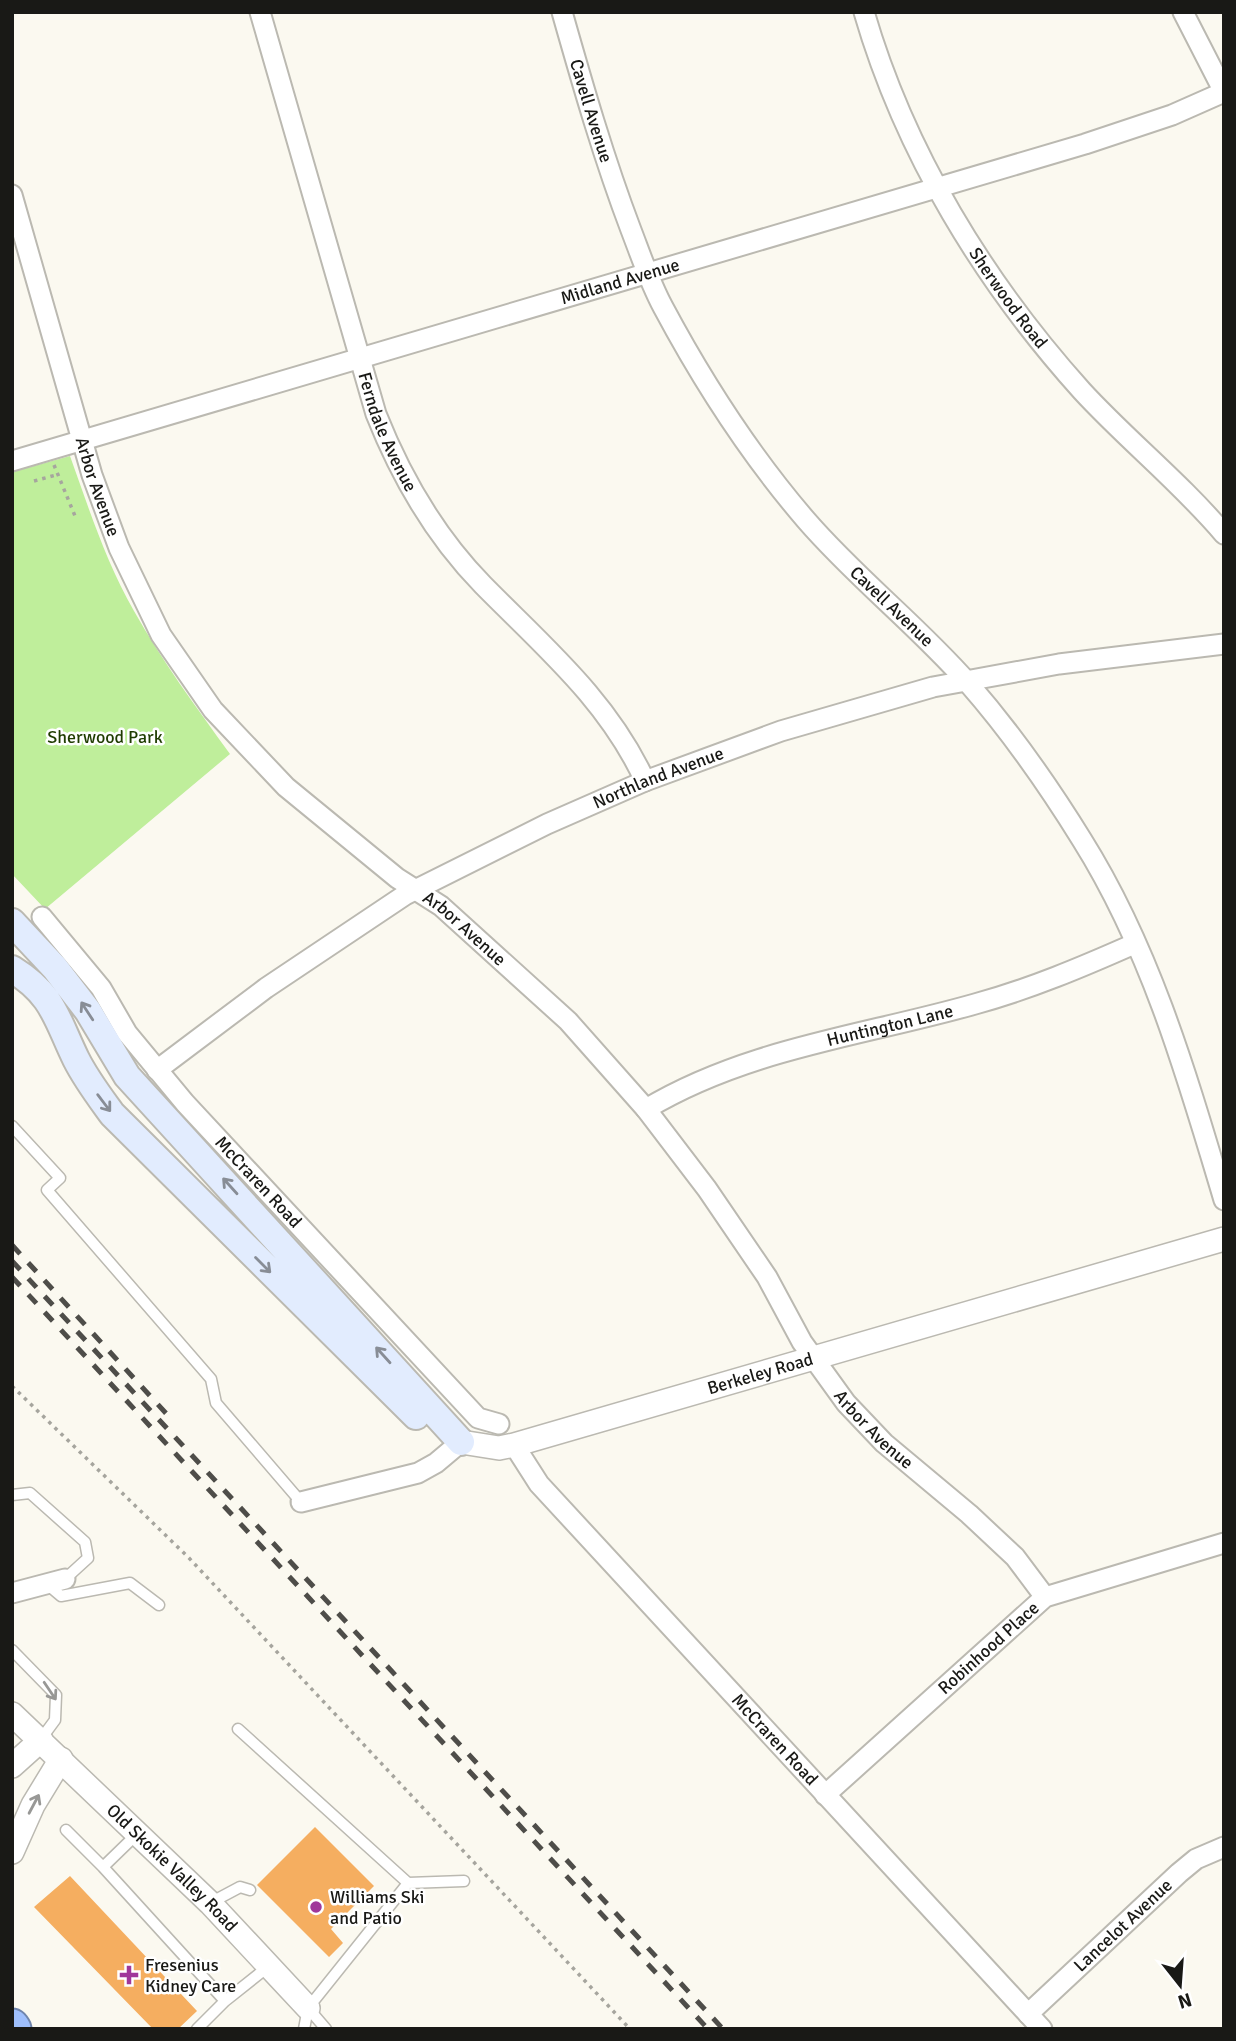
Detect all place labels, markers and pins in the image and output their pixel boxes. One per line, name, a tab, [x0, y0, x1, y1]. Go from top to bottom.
place label: Williams Ski and Patio	[330, 1886, 424, 1929]
marker: Williams Ski and Patio	[308, 1899, 324, 1915]
place label: Fresenius Kidney Care	[145, 1954, 236, 1997]
marker: Fresenius Kidney Care	[119, 1965, 139, 1985]

